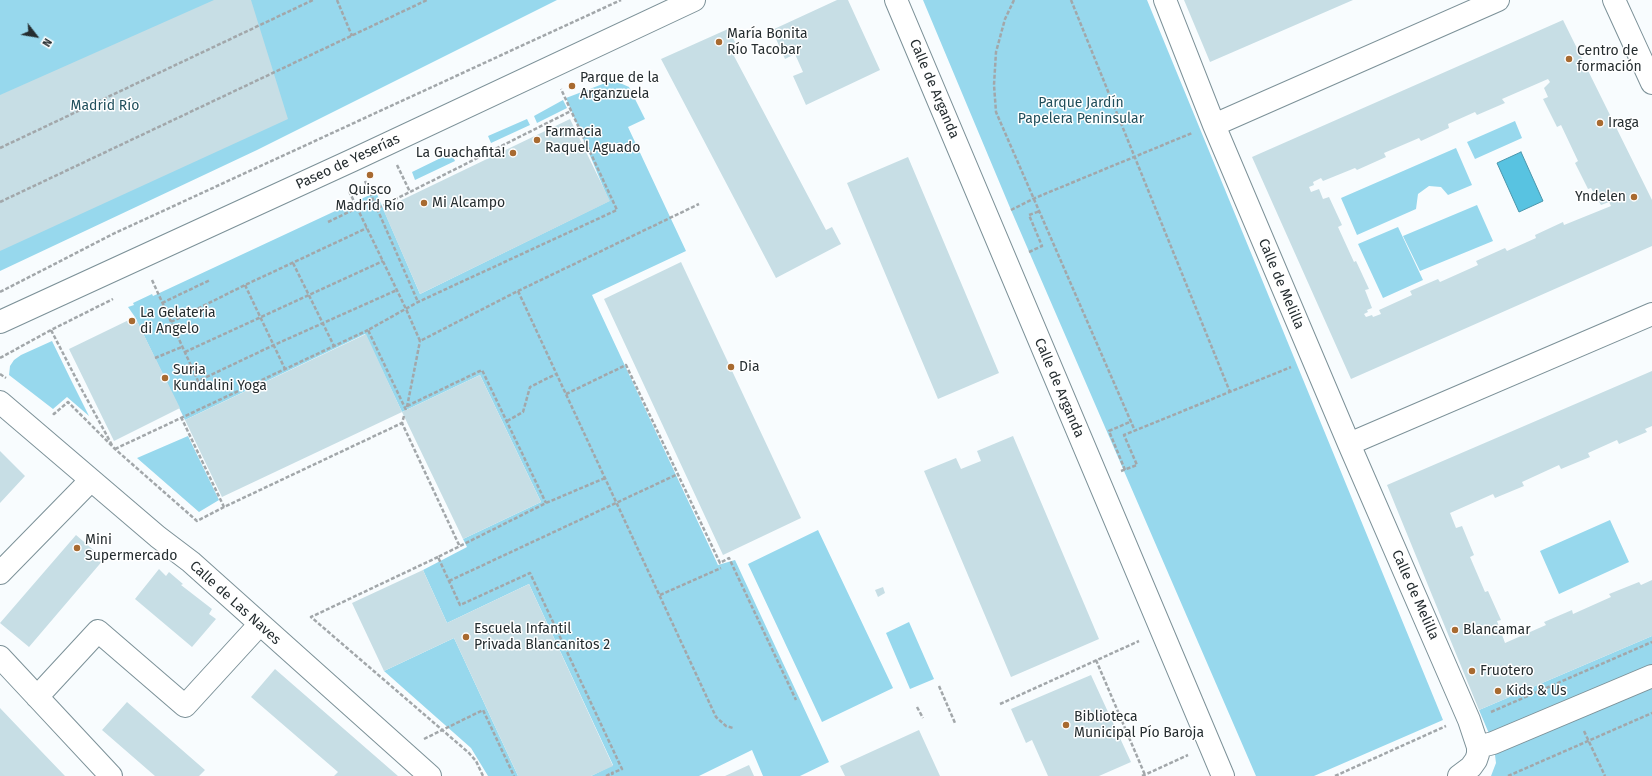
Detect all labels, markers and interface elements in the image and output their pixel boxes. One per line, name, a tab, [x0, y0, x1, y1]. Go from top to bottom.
north arrow	[16, 16, 56, 56]
place label: María Bonita Río Tacobar	[727, 26, 808, 58]
text: N	[39, 36, 54, 49]
marker: María Bonita Río Tacobar	[714, 37, 724, 47]
street label: Calle de Arganda	[905, 37, 963, 141]
place label: Centro de formación	[1577, 43, 1642, 76]
marker: Centro de formación	[1564, 54, 1574, 64]
place label: Parque de la Arganzuela	[580, 70, 659, 102]
marker: Parque de la Arganzuela	[567, 81, 577, 91]
park label: Parque Jardín Papelera Peninsular	[1018, 95, 1144, 128]
park label: Madrid Río	[71, 98, 139, 114]
place label: Iraga	[1608, 115, 1639, 131]
marker: Iraga	[1595, 118, 1605, 128]
place label: Farmacia Raquel Aguado	[545, 124, 640, 156]
street label: Paseo de Yeserías	[293, 131, 403, 193]
marker: Farmacia Raquel Aguado	[532, 135, 542, 145]
place label: La Guachafita!	[416, 145, 505, 161]
marker: La Guachafita!	[508, 148, 518, 158]
marker: Quisco Madrid Río	[365, 170, 375, 180]
place label: Quisco Madrid Río	[336, 182, 404, 214]
place label: Yndelen	[1575, 189, 1626, 205]
marker: Yndelen	[1629, 192, 1639, 202]
place label: Mi Alcampo	[432, 195, 505, 211]
marker: Mi Alcampo	[419, 198, 429, 208]
street label: Calle de Melilla	[1254, 236, 1308, 332]
place label: La Gelateria di Angelo	[140, 305, 216, 338]
marker: La Gelateria di Angelo	[127, 316, 137, 326]
street label: Calle de Arganda	[1030, 336, 1088, 440]
place label: Dia	[739, 359, 760, 375]
place label: Suria Kundalini Yoga	[173, 362, 267, 394]
marker: Dia	[726, 362, 736, 372]
marker: Suria Kundalini Yoga	[160, 373, 170, 383]
place label: Mini Supermercado	[85, 532, 177, 564]
marker: Mini Supermercado	[72, 543, 82, 553]
street label: Calle de Melilla	[1388, 547, 1442, 643]
street label: Calle de Las Naves	[186, 558, 284, 648]
place label: Escuela Infantil Privada Blancanitos 2	[474, 621, 610, 654]
place label: Blancamar	[1463, 622, 1531, 638]
marker: Blancamar	[1450, 625, 1460, 635]
marker: Escuela Infantil Privada Blancanitos 2	[461, 632, 471, 642]
place label: Fruotero	[1480, 663, 1534, 679]
marker: Fruotero	[1467, 666, 1477, 676]
place label: Kids & Us	[1506, 683, 1566, 699]
marker: Kids & Us	[1493, 686, 1503, 696]
place label: Biblioteca Municipal Pío Baroja	[1074, 709, 1204, 742]
marker: Biblioteca Municipal Pío Baroja	[1061, 720, 1071, 730]

